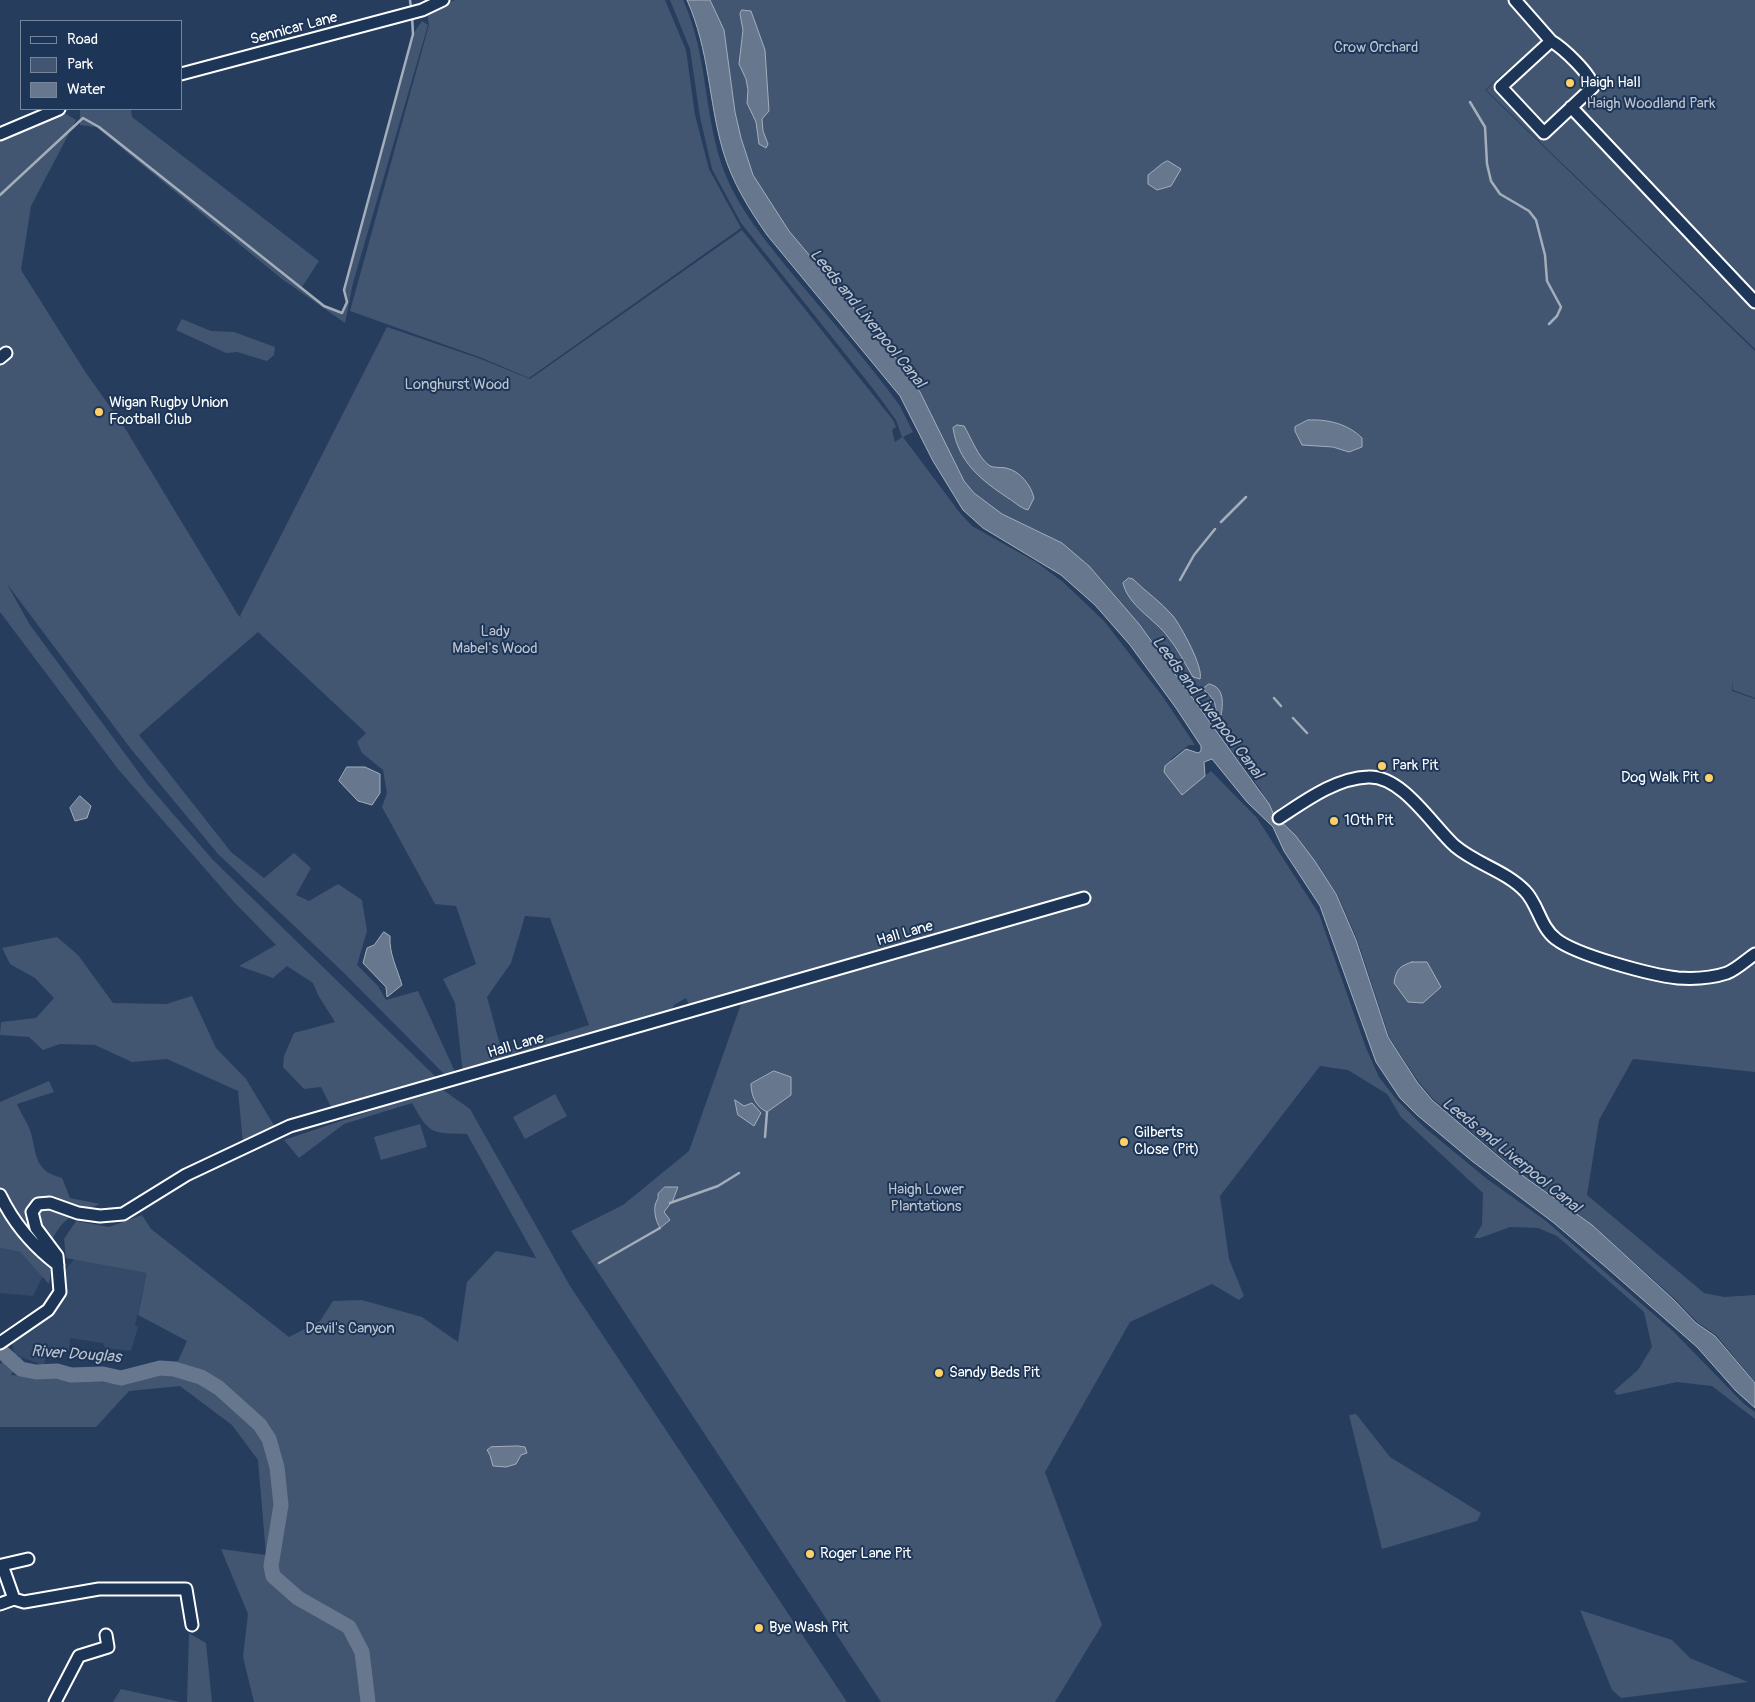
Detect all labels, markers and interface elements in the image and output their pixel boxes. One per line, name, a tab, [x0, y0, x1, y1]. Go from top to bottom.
street label: Sennicar Lane	[248, 9, 340, 49]
legend	[20, 20, 182, 110]
text: Road	[67, 30, 98, 49]
park label: Crow Orchard	[1334, 39, 1418, 57]
text: Park	[67, 55, 93, 74]
place label: Haigh Hall	[1580, 74, 1641, 92]
marker: Haigh Hall	[1564, 77, 1576, 89]
text: Water	[67, 80, 105, 99]
park label: Haigh Woodland Park	[1587, 95, 1715, 113]
water label: Leeds and Liverpool Canal	[805, 246, 929, 392]
park label: Longhurst Wood	[405, 376, 509, 394]
place label: Wigan Rugby Union Football Club	[109, 394, 229, 429]
marker: Wigan Rugby Union Football Club	[93, 406, 105, 418]
park label: Lady Mabel's Wood	[452, 623, 538, 658]
water label: Leeds and Liverpool Canal	[1147, 633, 1267, 783]
place label: Park Pit	[1392, 757, 1439, 775]
marker: Park Pit	[1376, 760, 1388, 772]
place label: Dog Walk Pit	[1621, 769, 1699, 787]
marker: Dog Walk Pit	[1703, 772, 1715, 784]
place label: 10th Pit	[1344, 812, 1393, 830]
marker: 10th Pit	[1328, 815, 1340, 827]
street label: Hall Lane	[875, 917, 935, 951]
street label: Hall Lane	[486, 1029, 546, 1063]
water label: Leeds and Liverpool Canal	[1438, 1094, 1584, 1218]
place label: Gilberts Close (Pit)	[1134, 1124, 1199, 1159]
marker: Gilberts Close (Pit)	[1118, 1136, 1130, 1148]
park label: Haigh Lower Plantations	[888, 1181, 964, 1216]
park label: Devil's Canyon	[305, 1320, 395, 1338]
water label: River Douglas	[30, 1342, 122, 1368]
place label: Sandy Beds Pit	[949, 1364, 1040, 1382]
marker: Sandy Beds Pit	[933, 1367, 945, 1379]
place label: Roger Lane Pit	[820, 1545, 911, 1563]
marker: Roger Lane Pit	[804, 1548, 816, 1560]
place label: Bye Wash Pit	[769, 1619, 848, 1637]
marker: Bye Wash Pit	[753, 1622, 765, 1634]

